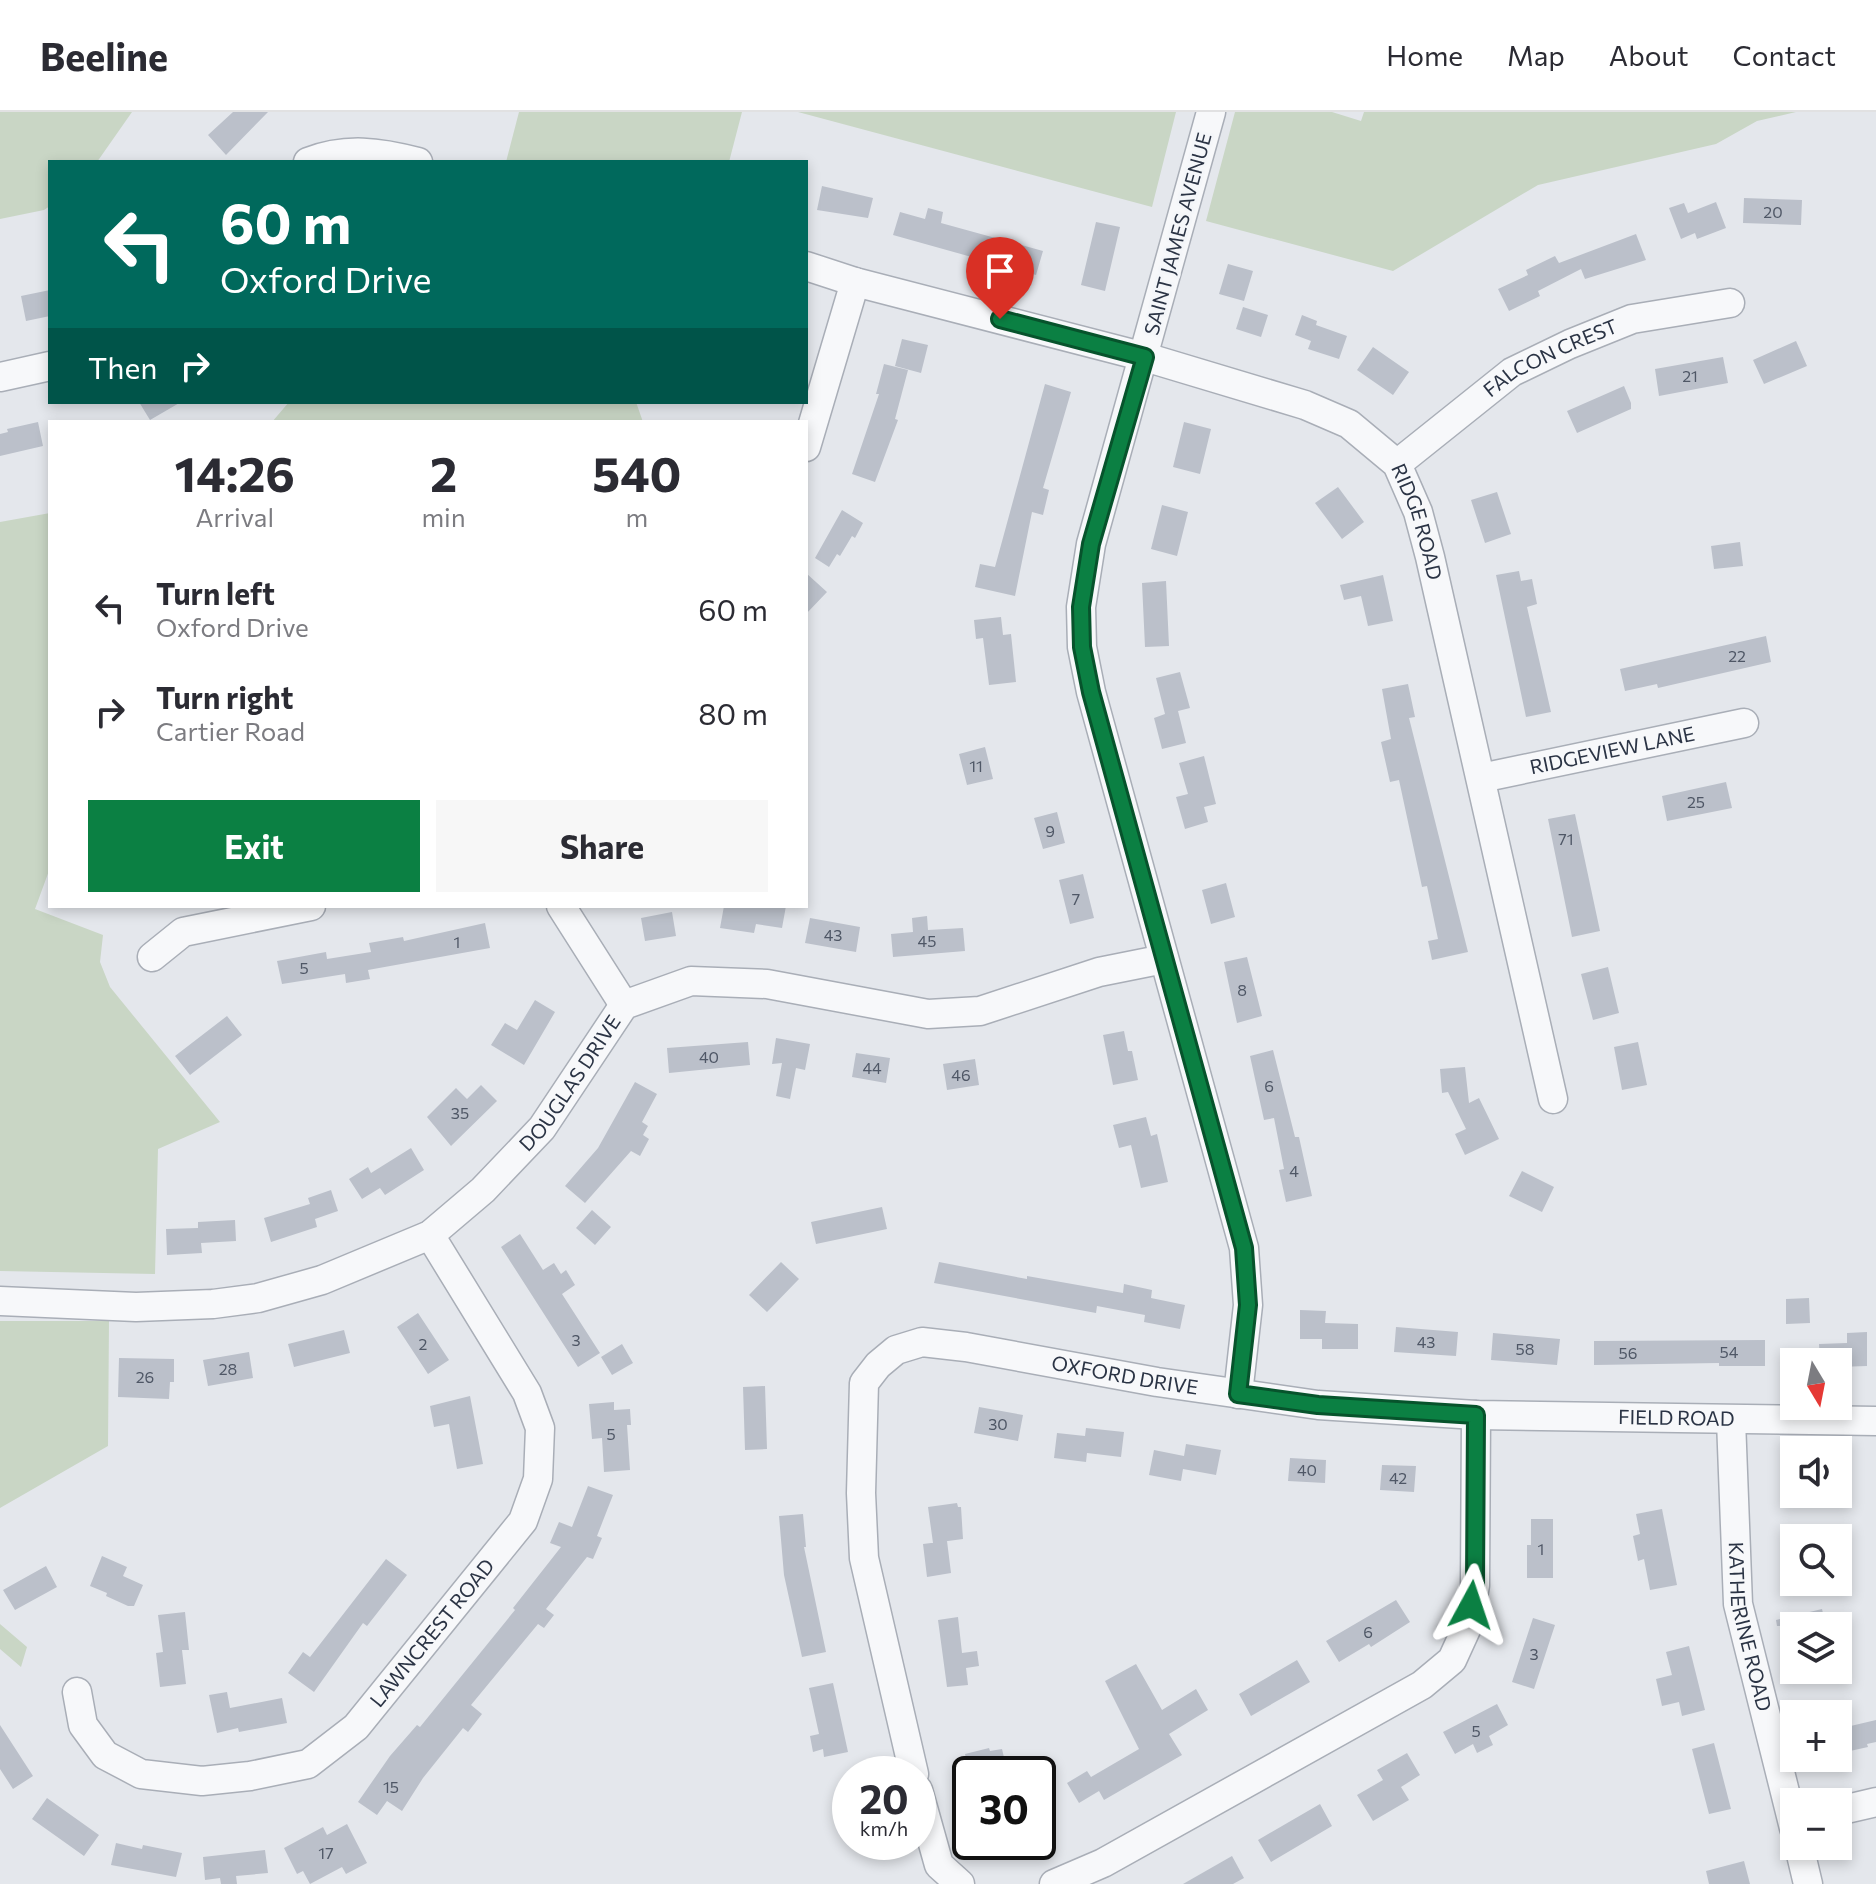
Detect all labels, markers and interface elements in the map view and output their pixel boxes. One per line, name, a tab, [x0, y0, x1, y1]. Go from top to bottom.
text: Beeline	[40, 32, 168, 79]
text: Home	[1386, 38, 1463, 72]
text: Map	[1507, 38, 1565, 72]
text: About	[1609, 38, 1689, 72]
text: Contact	[1733, 38, 1836, 72]
street label: SAINT JAMES AVENUE	[1138, 130, 1216, 338]
text: 60 m	[220, 187, 351, 256]
icon: left	[88, 192, 192, 296]
house number: 20	[1763, 202, 1783, 221]
pin	[966, 237, 1034, 319]
icon: arrive	[978, 249, 1022, 293]
text: Oxford Drive	[220, 256, 431, 300]
street label: FALCON CREST	[1478, 313, 1621, 401]
icon: right	[173, 344, 217, 388]
text: Then	[88, 348, 157, 385]
house number: 21	[1682, 366, 1698, 385]
text: 14:26	[174, 443, 295, 502]
text: 2	[430, 443, 457, 502]
text: 540	[592, 443, 682, 502]
street label: RIDGE ROAD	[1387, 459, 1448, 582]
text: Arrival	[195, 501, 274, 532]
text: min	[421, 501, 466, 532]
text: m	[625, 501, 648, 532]
text: Turn left	[156, 574, 275, 611]
icon: left	[88, 586, 132, 630]
text: 60 m	[698, 590, 768, 627]
text: Oxford Drive	[156, 611, 309, 642]
house number: 22	[1728, 646, 1746, 665]
text: Turn right	[156, 678, 293, 715]
icon: right	[88, 690, 132, 734]
text: 80 m	[698, 694, 768, 731]
text: Cartier Road	[156, 715, 305, 746]
street label: RIDGEVIEW LANE	[1527, 721, 1697, 779]
house number: 11	[969, 756, 983, 775]
house number: 25	[1687, 792, 1705, 811]
button: Exit	[88, 800, 420, 892]
button: Share	[436, 800, 768, 892]
house number: 9	[1045, 821, 1055, 840]
house number: 71	[1558, 829, 1574, 848]
house number: 7	[1072, 889, 1080, 908]
house number: 43	[824, 925, 842, 944]
house number: 45	[918, 931, 936, 950]
house number: 1	[454, 932, 460, 951]
house number: 5	[299, 958, 309, 977]
house number: 8	[1237, 980, 1247, 999]
street label: DOUGLAS DRIVE	[514, 1010, 625, 1155]
house number: 40	[699, 1047, 719, 1066]
house number: 44	[862, 1058, 882, 1077]
house number: 46	[951, 1065, 971, 1084]
house number: 6	[1264, 1076, 1274, 1095]
house number: 35	[451, 1103, 469, 1122]
house number: 4	[1289, 1161, 1299, 1180]
house number: 3	[571, 1330, 581, 1349]
house number: 43	[1417, 1332, 1435, 1351]
house number: 2	[419, 1334, 428, 1353]
house number: 58	[1516, 1339, 1534, 1358]
house number: 54	[1720, 1342, 1739, 1361]
house number: 56	[1619, 1343, 1637, 1362]
north arrow	[1780, 1348, 1852, 1420]
map controls	[1780, 1348, 1852, 1860]
street label: OXFORD DRIVE	[1050, 1350, 1200, 1399]
house number: 28	[219, 1359, 237, 1378]
house number: 26	[136, 1367, 154, 1386]
street label: FIELD ROAD	[1618, 1404, 1735, 1430]
house number: 30	[988, 1414, 1008, 1433]
house number: 5	[606, 1424, 616, 1443]
button: sound	[1780, 1436, 1852, 1508]
house number: 40	[1297, 1460, 1317, 1479]
house number: 42	[1389, 1468, 1407, 1487]
button: search	[1780, 1524, 1852, 1596]
house number: 1	[1538, 1539, 1544, 1558]
street label: KATHERINE ROAD	[1725, 1541, 1777, 1713]
street label: LAWNCREST ROAD	[364, 1553, 499, 1711]
position arrow	[1429, 1563, 1513, 1647]
button: layers	[1780, 1612, 1852, 1684]
house number: 6	[1363, 1622, 1373, 1641]
house number: 3	[1529, 1644, 1539, 1663]
button: +	[1780, 1700, 1852, 1772]
house number: 5	[1471, 1721, 1481, 1740]
speed limit sign: 30	[952, 1756, 1056, 1860]
text: 20	[859, 1773, 909, 1822]
house number: 15	[383, 1777, 399, 1796]
button: −	[1780, 1788, 1852, 1860]
text: km/h	[860, 1816, 908, 1840]
house number: 17	[318, 1843, 334, 1862]

